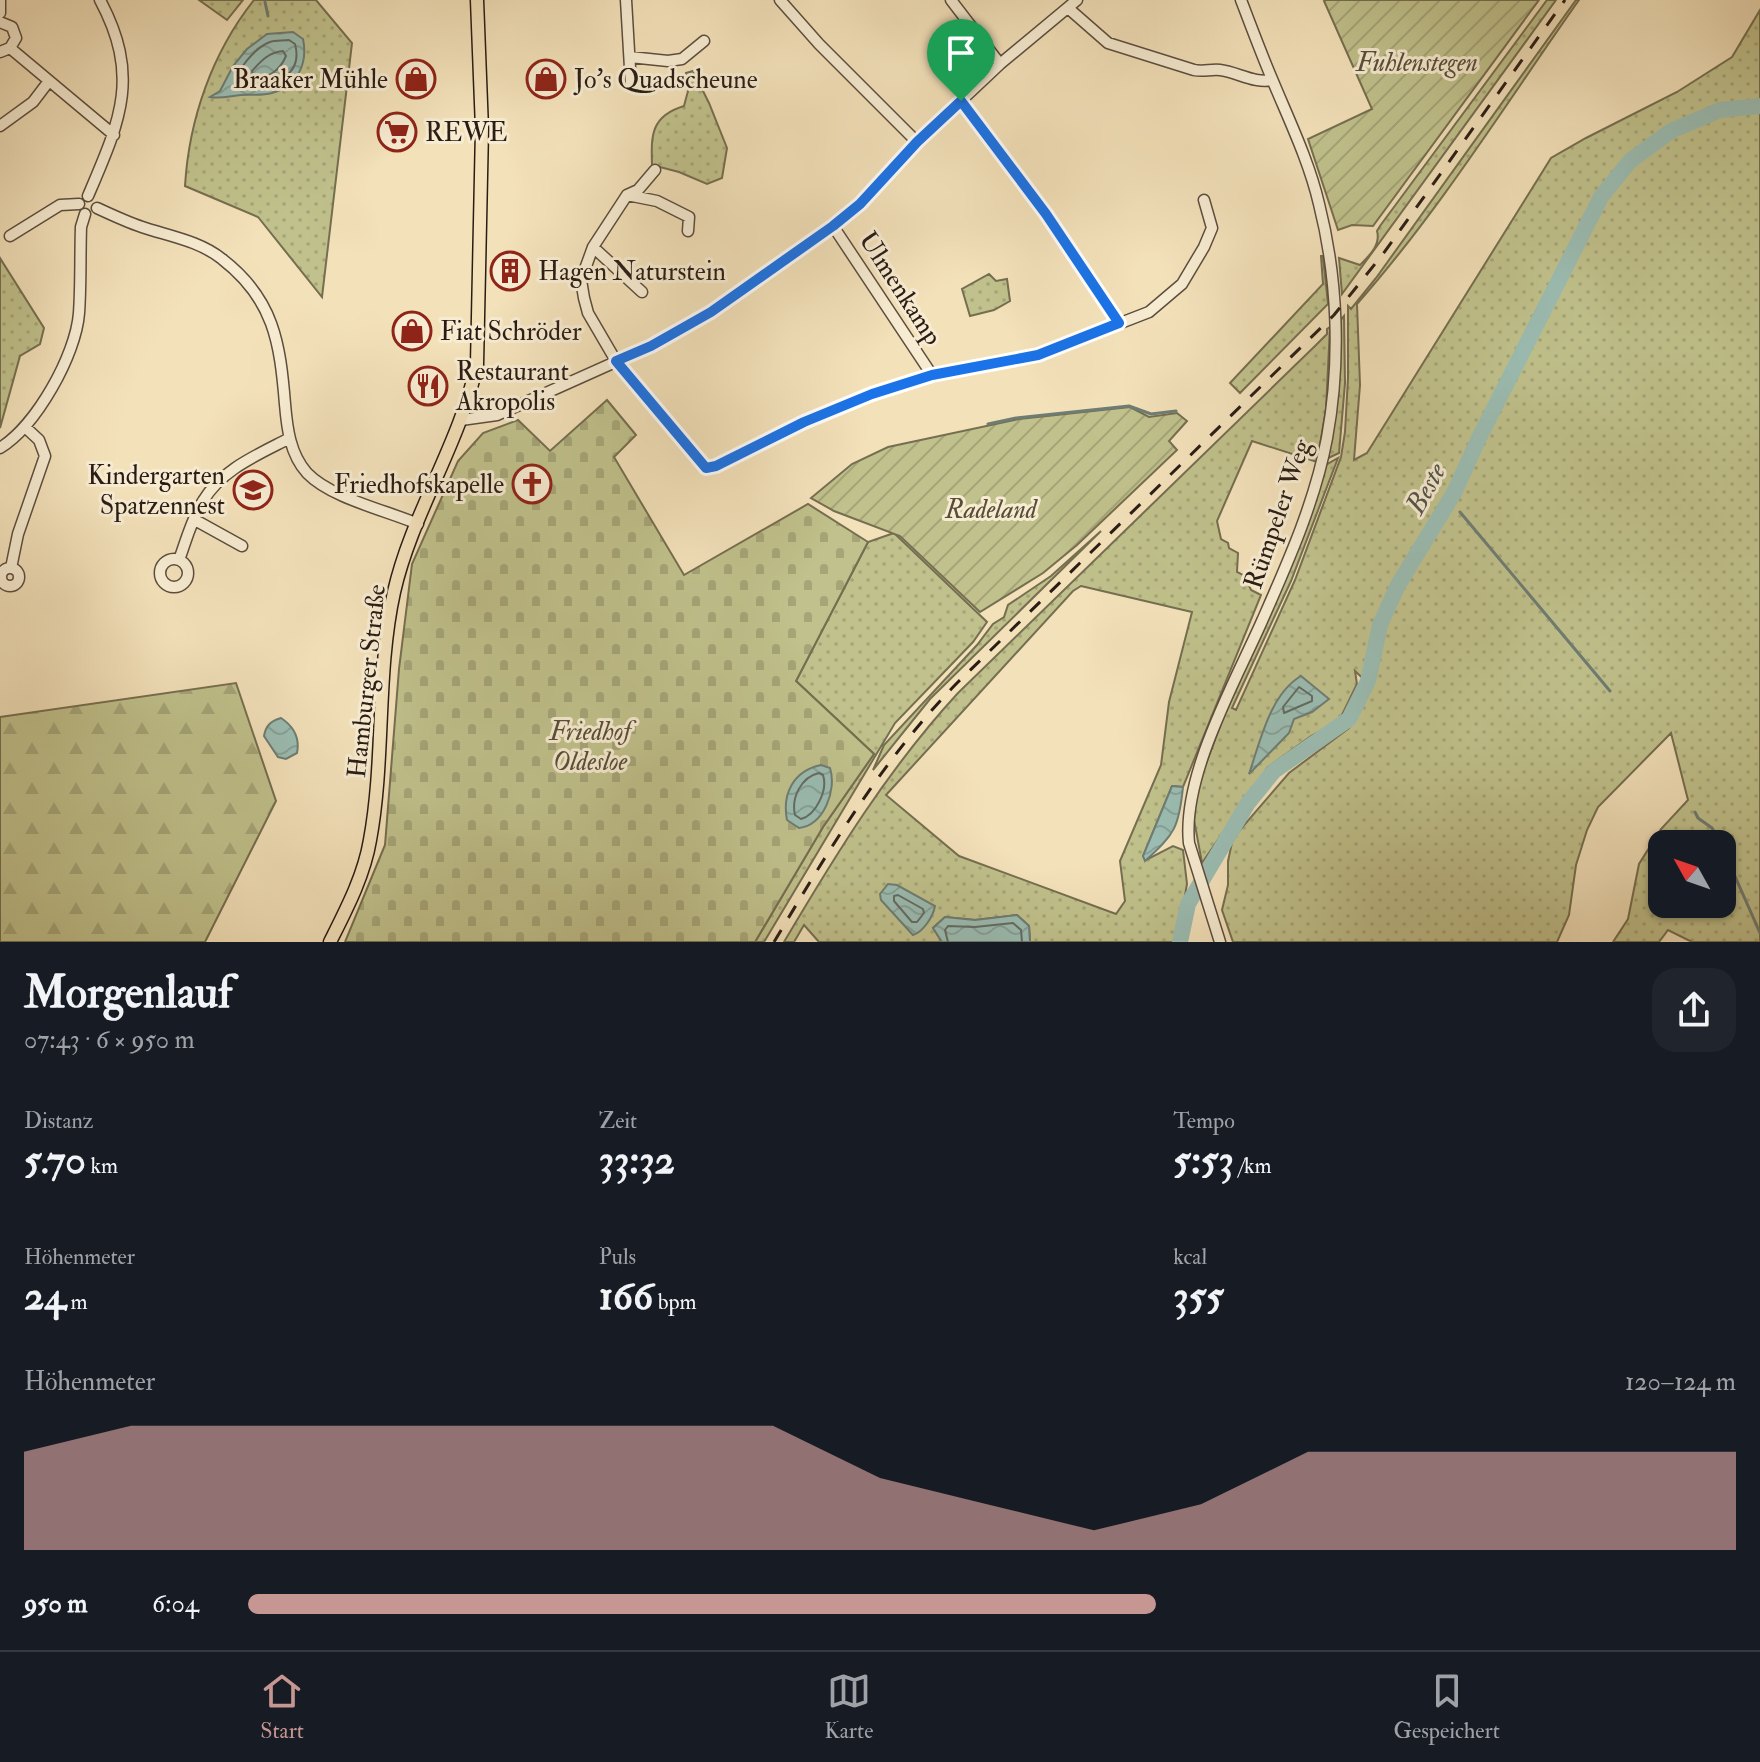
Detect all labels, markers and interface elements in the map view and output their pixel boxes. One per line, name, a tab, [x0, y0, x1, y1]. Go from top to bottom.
pin	[927, 19, 995, 101]
icon: arrive	[939, 31, 983, 75]
park label: Fuhlenstegen	[1354, 47, 1478, 79]
shop icon: Braaker Mühle	[395, 58, 437, 100]
shop icon: Jo's Quadscheune	[525, 58, 567, 100]
place label: Braaker Mühle	[233, 64, 388, 96]
place label: Jo's Quadscheune	[573, 64, 758, 96]
supermarket icon: REWE	[376, 111, 418, 153]
place label: REWE	[425, 117, 507, 149]
street label: Ulmenkamp	[851, 226, 949, 352]
building icon: Hagen Naturstein	[489, 250, 531, 292]
place label: Hagen Naturstein	[538, 256, 726, 288]
shop icon: Fiat Schröder	[391, 310, 433, 352]
place label: Fiat Schröder	[440, 316, 582, 348]
place label: Restaurant Akropolis	[455, 356, 569, 419]
restaurant icon: Restaurant Akropolis	[407, 365, 449, 407]
street label: Rümpeler Weg	[1237, 434, 1320, 594]
water label: Beste	[1397, 456, 1455, 522]
place label: Kindergarten Spatzennest	[87, 460, 225, 523]
church icon: Friedhofskapelle	[511, 463, 553, 505]
school or university icon: Kindergarten Spatzennest	[232, 469, 274, 511]
place label: Friedhofskapelle	[334, 469, 504, 502]
park label: Radeland	[944, 494, 1039, 526]
street label: Hamburger Straße	[341, 582, 393, 780]
park label: Friedhof Oldesloe	[547, 716, 637, 778]
north arrow	[1648, 830, 1736, 918]
map controls	[1648, 830, 1736, 918]
text: Morgenlauf	[24, 966, 232, 1021]
button: share	[1652, 968, 1736, 1052]
text: 07:43 · 6 × 950 m	[24, 1024, 195, 1056]
text: Distanz	[24, 1107, 93, 1135]
text: Zeit	[599, 1107, 637, 1135]
text: Tempo	[1173, 1107, 1235, 1135]
text: 5.70	[24, 1135, 86, 1186]
text: 33:32	[599, 1135, 675, 1186]
text: 5:53	[1173, 1135, 1234, 1186]
text: km	[86, 1152, 118, 1180]
text: /km	[1234, 1152, 1272, 1180]
text: Höhenmeter	[24, 1243, 135, 1271]
text: Puls	[599, 1243, 636, 1271]
text: kcal	[1173, 1243, 1207, 1271]
text: 24	[24, 1271, 66, 1322]
text: 166	[599, 1271, 653, 1322]
text: 355	[1173, 1271, 1224, 1322]
text: m	[66, 1288, 88, 1316]
text: bpm	[653, 1288, 697, 1316]
text: Höhenmeter	[24, 1366, 155, 1398]
text: 120–124 m	[1625, 1366, 1736, 1398]
text: 950 m	[24, 1588, 88, 1620]
text: 6:04	[152, 1588, 199, 1620]
tab: Start	[260, 1669, 304, 1745]
tab: Karte	[824, 1669, 873, 1745]
tab: Gespeichert	[1394, 1669, 1500, 1745]

